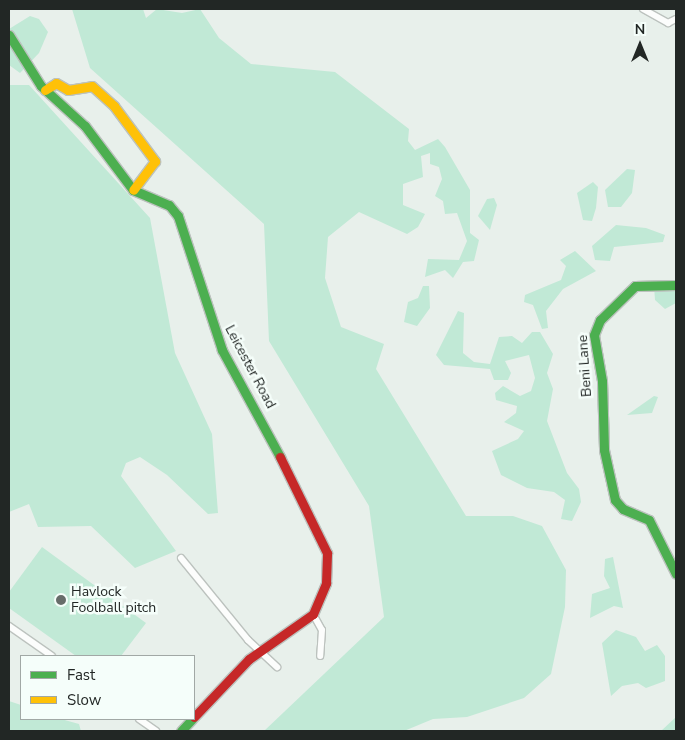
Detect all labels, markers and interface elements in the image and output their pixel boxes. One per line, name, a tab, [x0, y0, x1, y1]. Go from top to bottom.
north arrow	[615, 20, 665, 70]
text: N	[635, 20, 645, 39]
street label: Leicester Road	[221, 322, 279, 412]
street label: Beni Lane	[574, 334, 596, 398]
place label: Havlock Foolball pitch	[71, 584, 156, 616]
marker: Havlock Foolball pitch	[55, 594, 67, 606]
legend	[20, 655, 195, 720]
text: Fast	[67, 665, 95, 685]
text: Slow	[67, 690, 101, 710]

